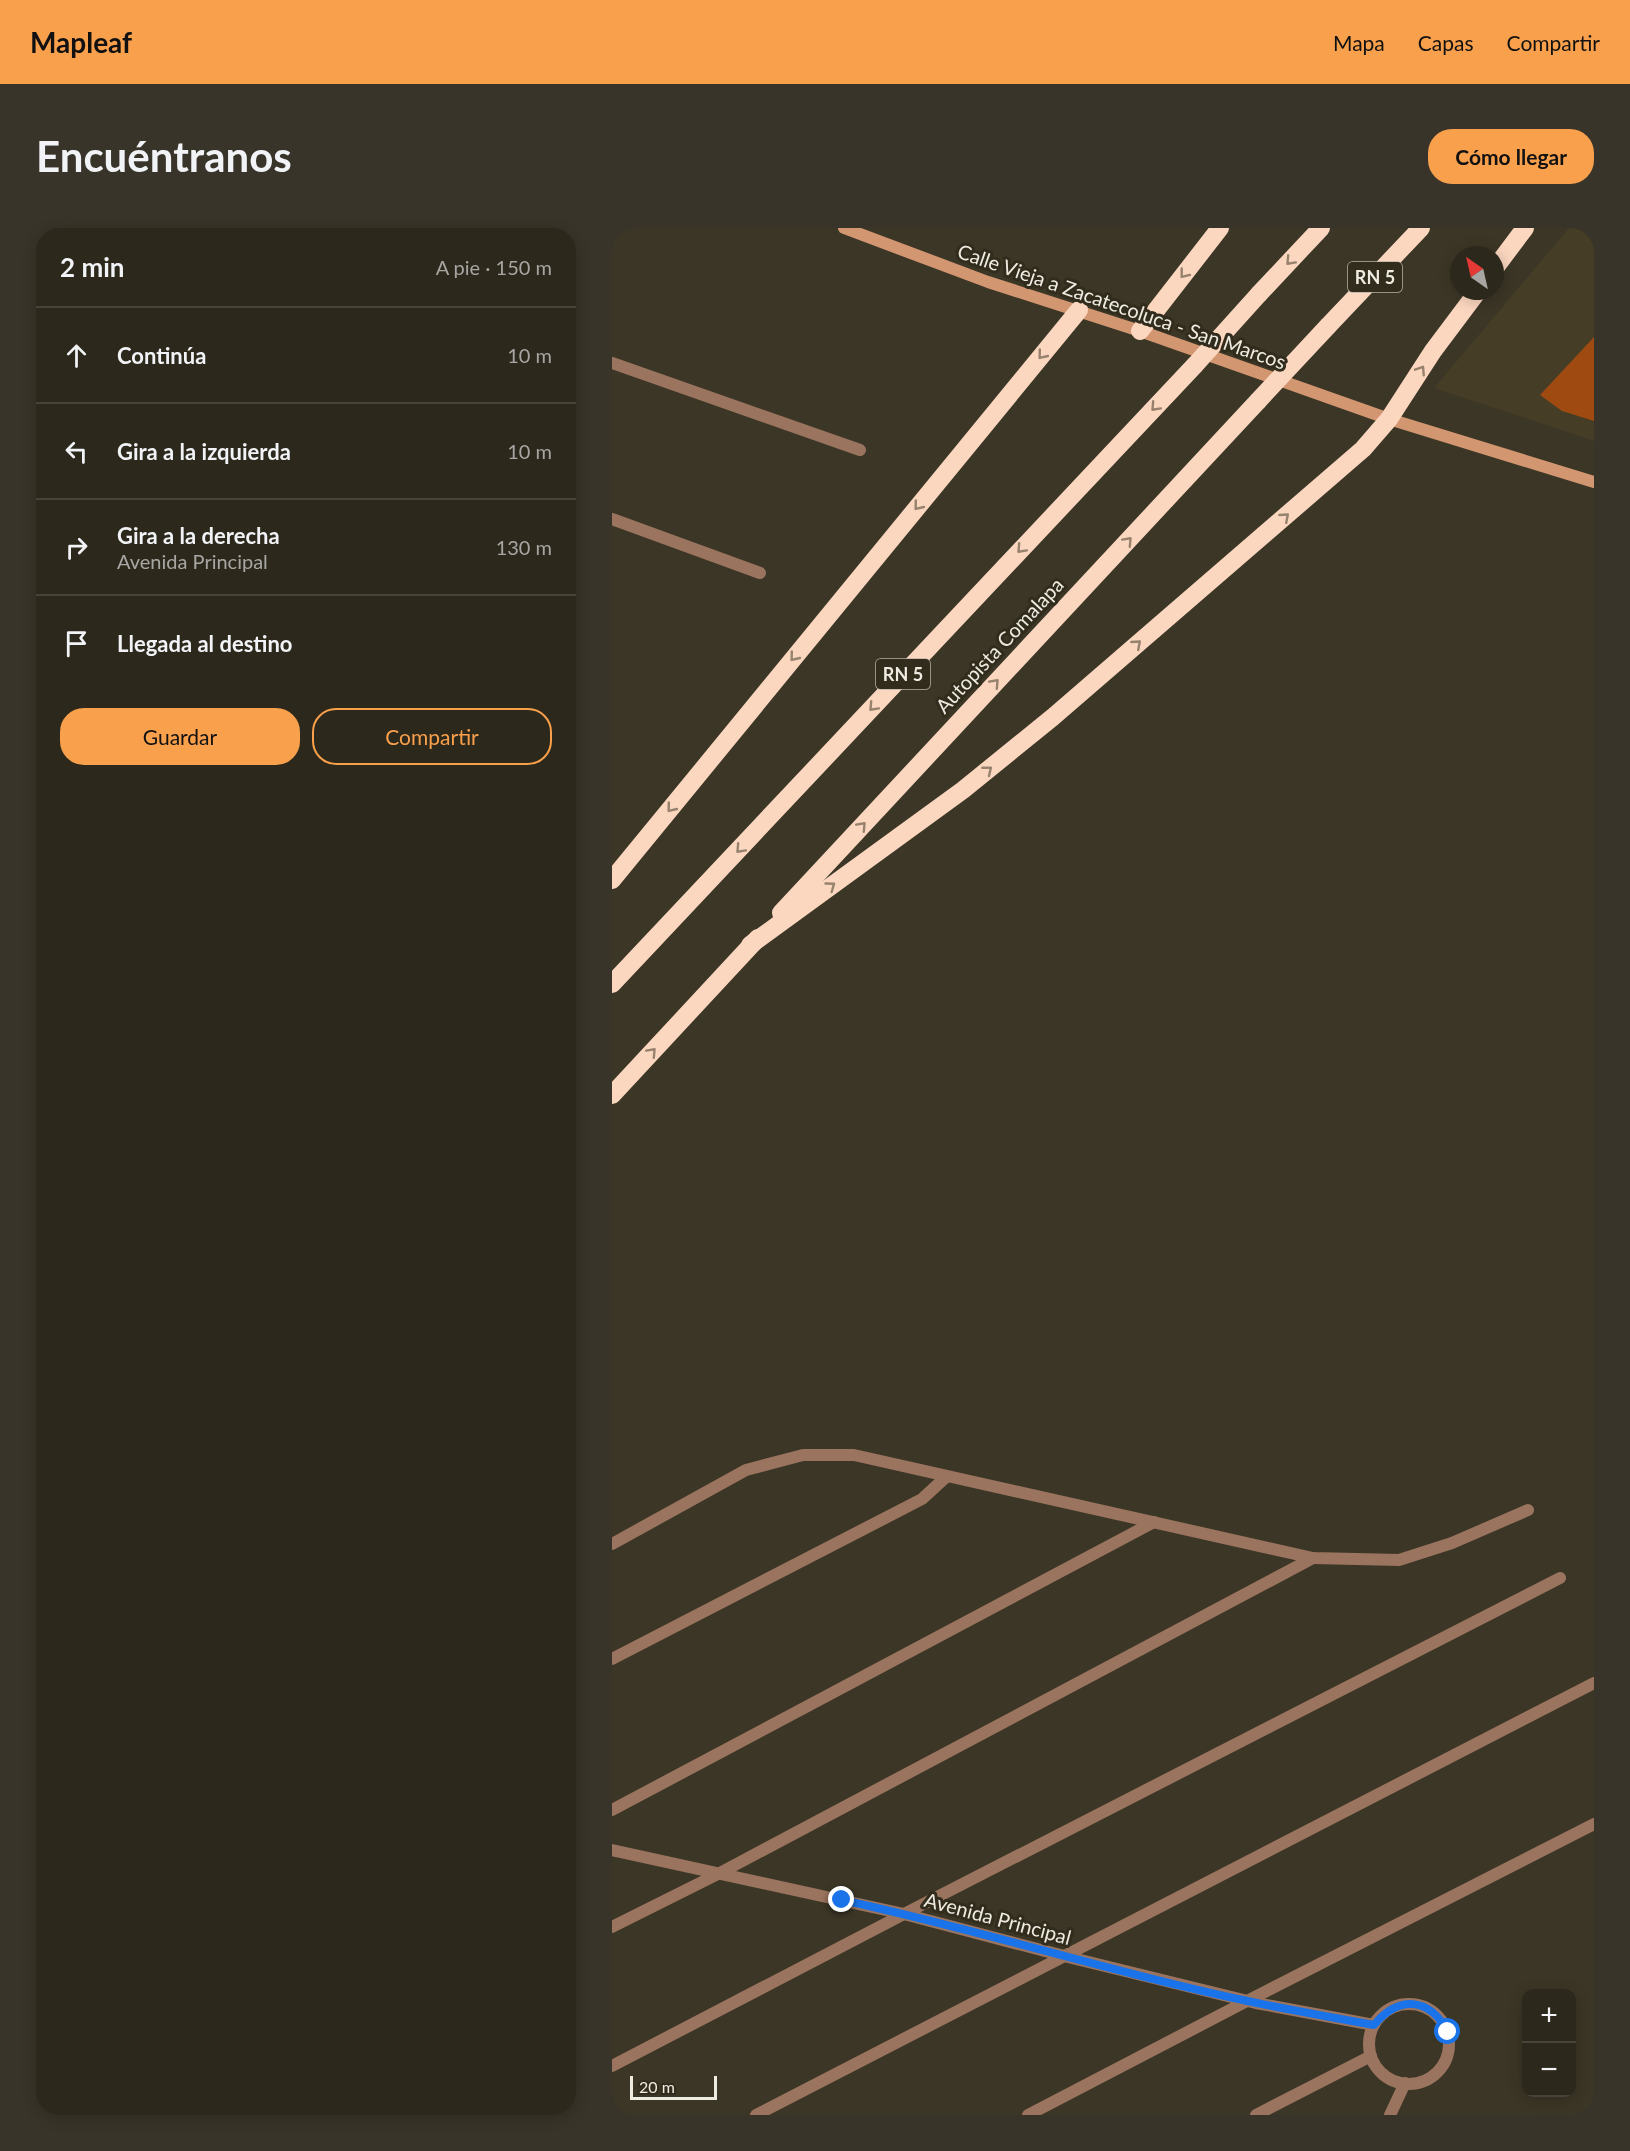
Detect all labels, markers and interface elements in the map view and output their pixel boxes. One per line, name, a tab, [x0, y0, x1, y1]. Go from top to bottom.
text: Mapleaf	[30, 25, 132, 59]
text: Mapa	[1333, 30, 1385, 55]
text: Capas	[1418, 30, 1474, 55]
text: Compartir	[1507, 30, 1600, 55]
button: Cómo llegar	[1428, 129, 1594, 184]
text: Encuéntranos	[36, 131, 292, 181]
street label: Calle Vieja a Zacatecoluca - San Marcos	[955, 238, 1289, 374]
north arrow	[1450, 246, 1504, 300]
text: 2 min	[60, 251, 124, 283]
text: A pie · 150 m	[436, 255, 552, 279]
one-way arrow	[1286, 255, 1297, 265]
road number: RN 5	[1348, 262, 1402, 292]
one-way arrow	[1180, 267, 1191, 278]
icon: ahead	[60, 339, 93, 372]
text: Continúa	[117, 342, 206, 369]
text: 10 m	[507, 343, 552, 367]
one-way arrow	[1038, 349, 1049, 360]
one-way arrow	[1414, 366, 1425, 377]
one-way arrow	[1151, 401, 1162, 411]
icon: left	[60, 435, 93, 468]
text: Gira a la izquierda	[117, 438, 291, 465]
text: 10 m	[507, 439, 552, 463]
one-way arrow	[914, 499, 925, 510]
one-way arrow	[1278, 513, 1289, 524]
text: Gira a la derecha	[117, 522, 280, 549]
icon: right	[60, 531, 93, 564]
text: 130 m	[496, 535, 552, 559]
one-way arrow	[1121, 537, 1132, 547]
one-way arrow	[1017, 543, 1028, 553]
text: Avenida Principal	[117, 549, 268, 573]
street label: Autopista Comalapa	[930, 572, 1068, 718]
icon: arrive	[60, 627, 93, 660]
text: Llegada al destino	[117, 630, 293, 657]
one-way arrow	[1130, 640, 1141, 651]
one-way arrow	[791, 650, 802, 661]
road number: RN 5	[876, 659, 930, 689]
one-way arrow	[988, 680, 999, 690]
one-way arrow	[869, 700, 880, 710]
button: Guardar	[60, 708, 300, 765]
button: Compartir	[312, 708, 552, 765]
one-way arrow	[981, 766, 992, 777]
one-way arrow	[667, 801, 678, 812]
one-way arrow	[855, 822, 866, 833]
one-way arrow	[736, 841, 747, 852]
one-way arrow	[825, 882, 836, 893]
one-way arrow	[645, 1048, 656, 1058]
route end	[828, 1886, 854, 1912]
street label: Avenida Principal	[922, 1887, 1074, 1949]
map controls	[1522, 1989, 1576, 2097]
button: +	[1522, 1989, 1576, 2043]
route start	[1434, 2018, 1460, 2044]
button: −	[1522, 2043, 1576, 2097]
scale bar	[630, 2073, 717, 2100]
text: 20 m	[639, 2077, 675, 2096]

